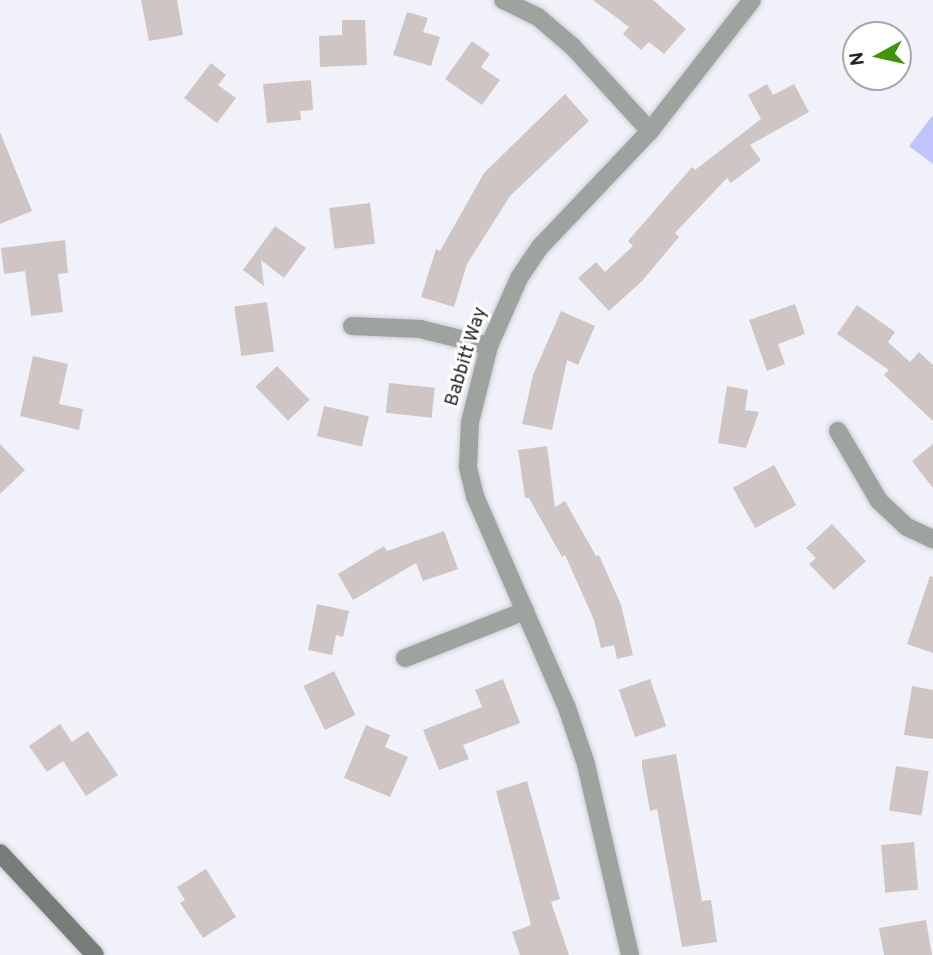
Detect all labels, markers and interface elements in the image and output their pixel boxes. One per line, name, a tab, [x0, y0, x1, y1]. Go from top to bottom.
north arrow	[842, 21, 912, 91]
text: N	[845, 50, 871, 67]
street label: Babbitt Way	[441, 304, 493, 410]

